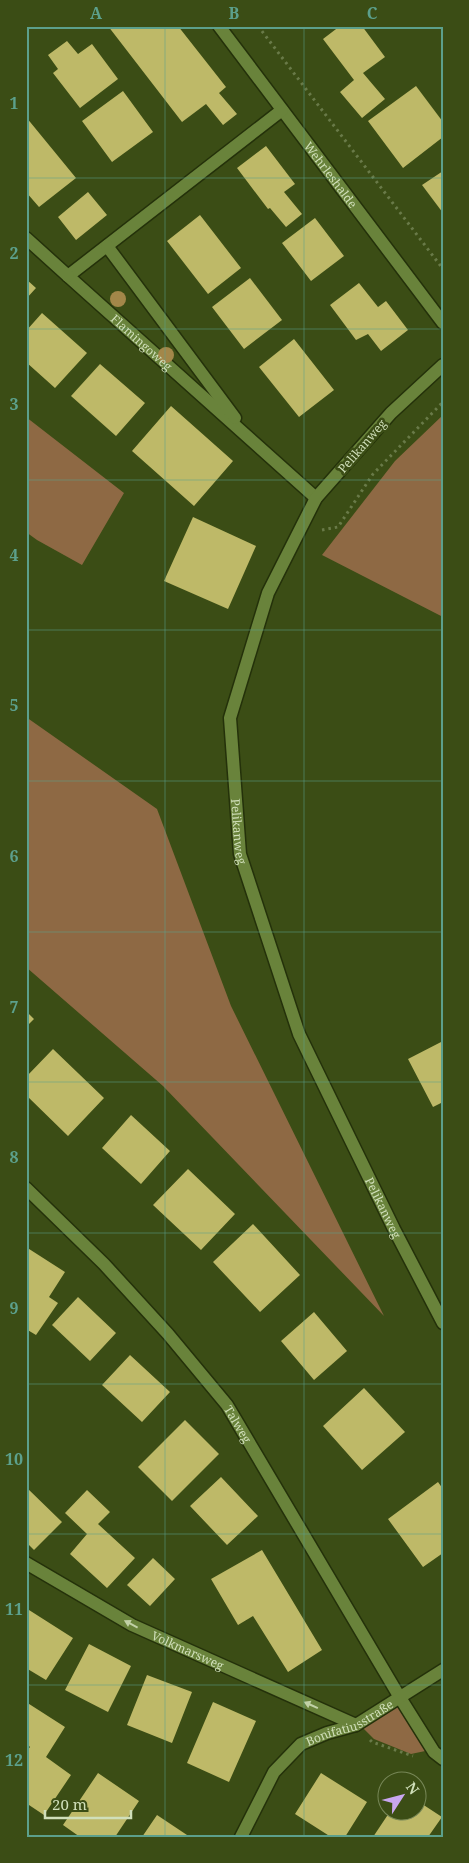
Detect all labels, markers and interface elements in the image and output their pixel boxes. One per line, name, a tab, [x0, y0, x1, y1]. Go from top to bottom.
text: A	[90, 2, 103, 24]
text: B	[229, 2, 240, 24]
text: C	[367, 2, 378, 24]
text: 1	[9, 92, 19, 114]
street label: Wehrleshalde	[300, 138, 362, 211]
text: 2	[9, 242, 19, 264]
street label: Flamingoweg	[107, 310, 177, 375]
text: 3	[9, 393, 19, 415]
street label: Pelikanweg	[334, 415, 390, 476]
text: 4	[9, 544, 19, 566]
text: 5	[9, 694, 19, 716]
street label: Pelikanweg	[227, 798, 251, 867]
text: 6	[9, 845, 19, 867]
text: 7	[9, 996, 19, 1018]
text: 8	[9, 1146, 19, 1168]
street label: Pelikanweg	[361, 1174, 406, 1241]
text: 9	[9, 1297, 19, 1319]
street label: Talweg	[220, 1402, 256, 1446]
text: 10	[5, 1448, 23, 1470]
text: 11	[5, 1598, 23, 1620]
one-way arrow	[124, 1620, 138, 1628]
street label: Volkmarsweg	[149, 1626, 227, 1674]
street label: Bonifatiusstraße	[303, 1695, 396, 1750]
one-way arrow	[304, 1701, 318, 1709]
text: 12	[5, 1749, 23, 1771]
north arrow	[376, 1770, 426, 1820]
text: N	[402, 1778, 424, 1798]
scale bar	[45, 1788, 131, 1820]
text: 20 m	[52, 1794, 87, 1814]

